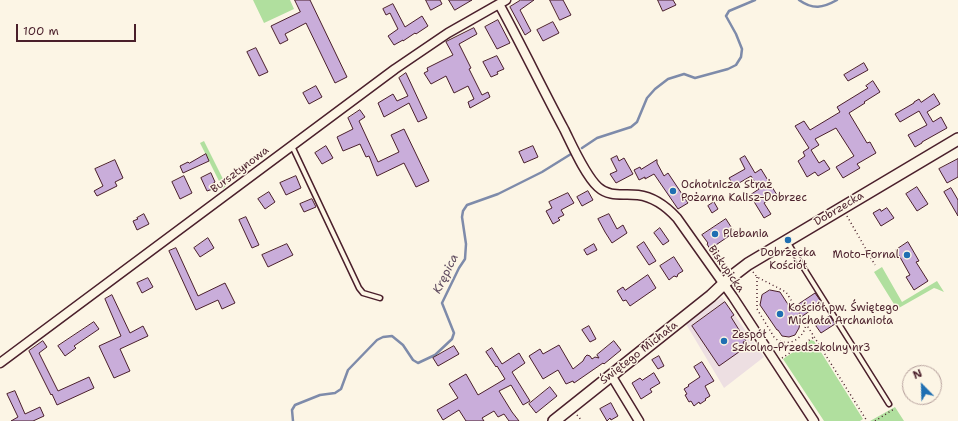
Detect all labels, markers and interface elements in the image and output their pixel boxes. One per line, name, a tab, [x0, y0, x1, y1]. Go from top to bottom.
scale bar	[18, 16, 138, 42]
text: 100 m	[23, 23, 59, 39]
street label: Bursztynowa	[208, 144, 272, 196]
place label: Ochotnicza Straż Pożarna Kalisz-Dobrzec	[681, 178, 807, 204]
marker: Ochotnicza Straż Pożarna Kalisz-Dobrzec	[668, 186, 678, 196]
street label: Dobrzecka	[812, 189, 866, 229]
place label: Plebania	[723, 227, 768, 241]
marker: Plebania	[710, 229, 720, 239]
marker: Dobrzecka Kościół	[783, 235, 793, 245]
street label: Biskupicka	[705, 243, 747, 295]
place label: Dobrzecka Kościół	[760, 246, 816, 272]
place label: Moto-Fornal	[833, 248, 899, 262]
marker: Moto-Fornal	[902, 250, 912, 260]
water label: Krępica	[430, 252, 462, 296]
place label: Kościół pw. Świętego Michała Archanioła	[788, 301, 899, 327]
marker: Kościół pw. Świętego Michała Archanioła	[775, 309, 785, 319]
street label: Świętego Michała	[598, 319, 680, 387]
place label: Zespół Szkolno-Przedszkolny nr3	[732, 328, 870, 354]
marker: Zespół Szkolno-Przedszkolny nr3	[719, 336, 729, 346]
north arrow	[902, 365, 942, 405]
text: N	[911, 366, 924, 383]

